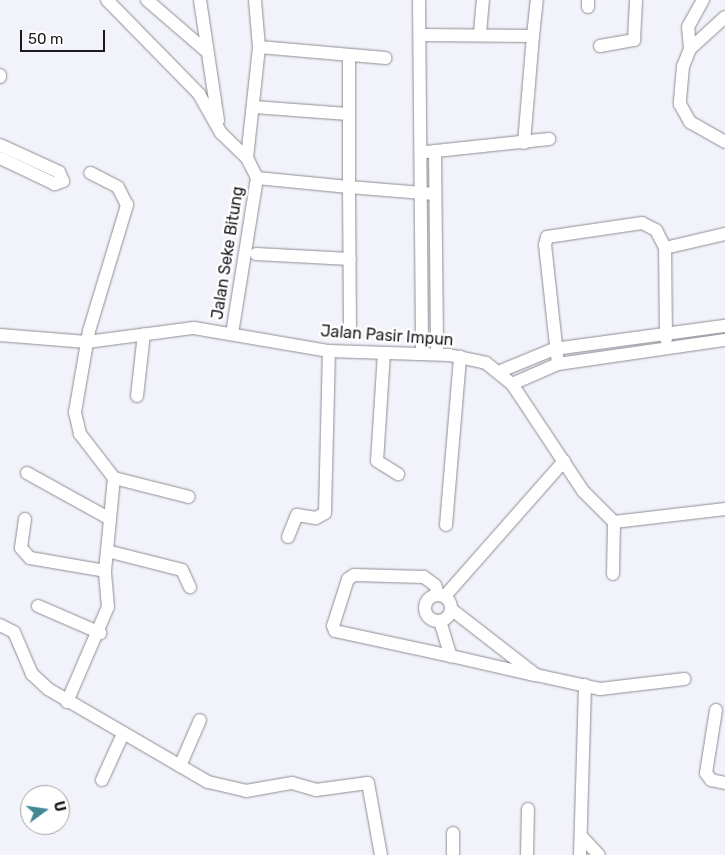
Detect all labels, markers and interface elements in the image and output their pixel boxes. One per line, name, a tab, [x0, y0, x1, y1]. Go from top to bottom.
scale bar	[22, 20, 108, 52]
text: 50 m	[28, 30, 63, 48]
street label: Jalan Seke Bitung	[208, 185, 248, 321]
street label: Jalan Pasir Impun	[320, 322, 454, 350]
north arrow	[20, 785, 70, 835]
text: U	[50, 800, 69, 813]

